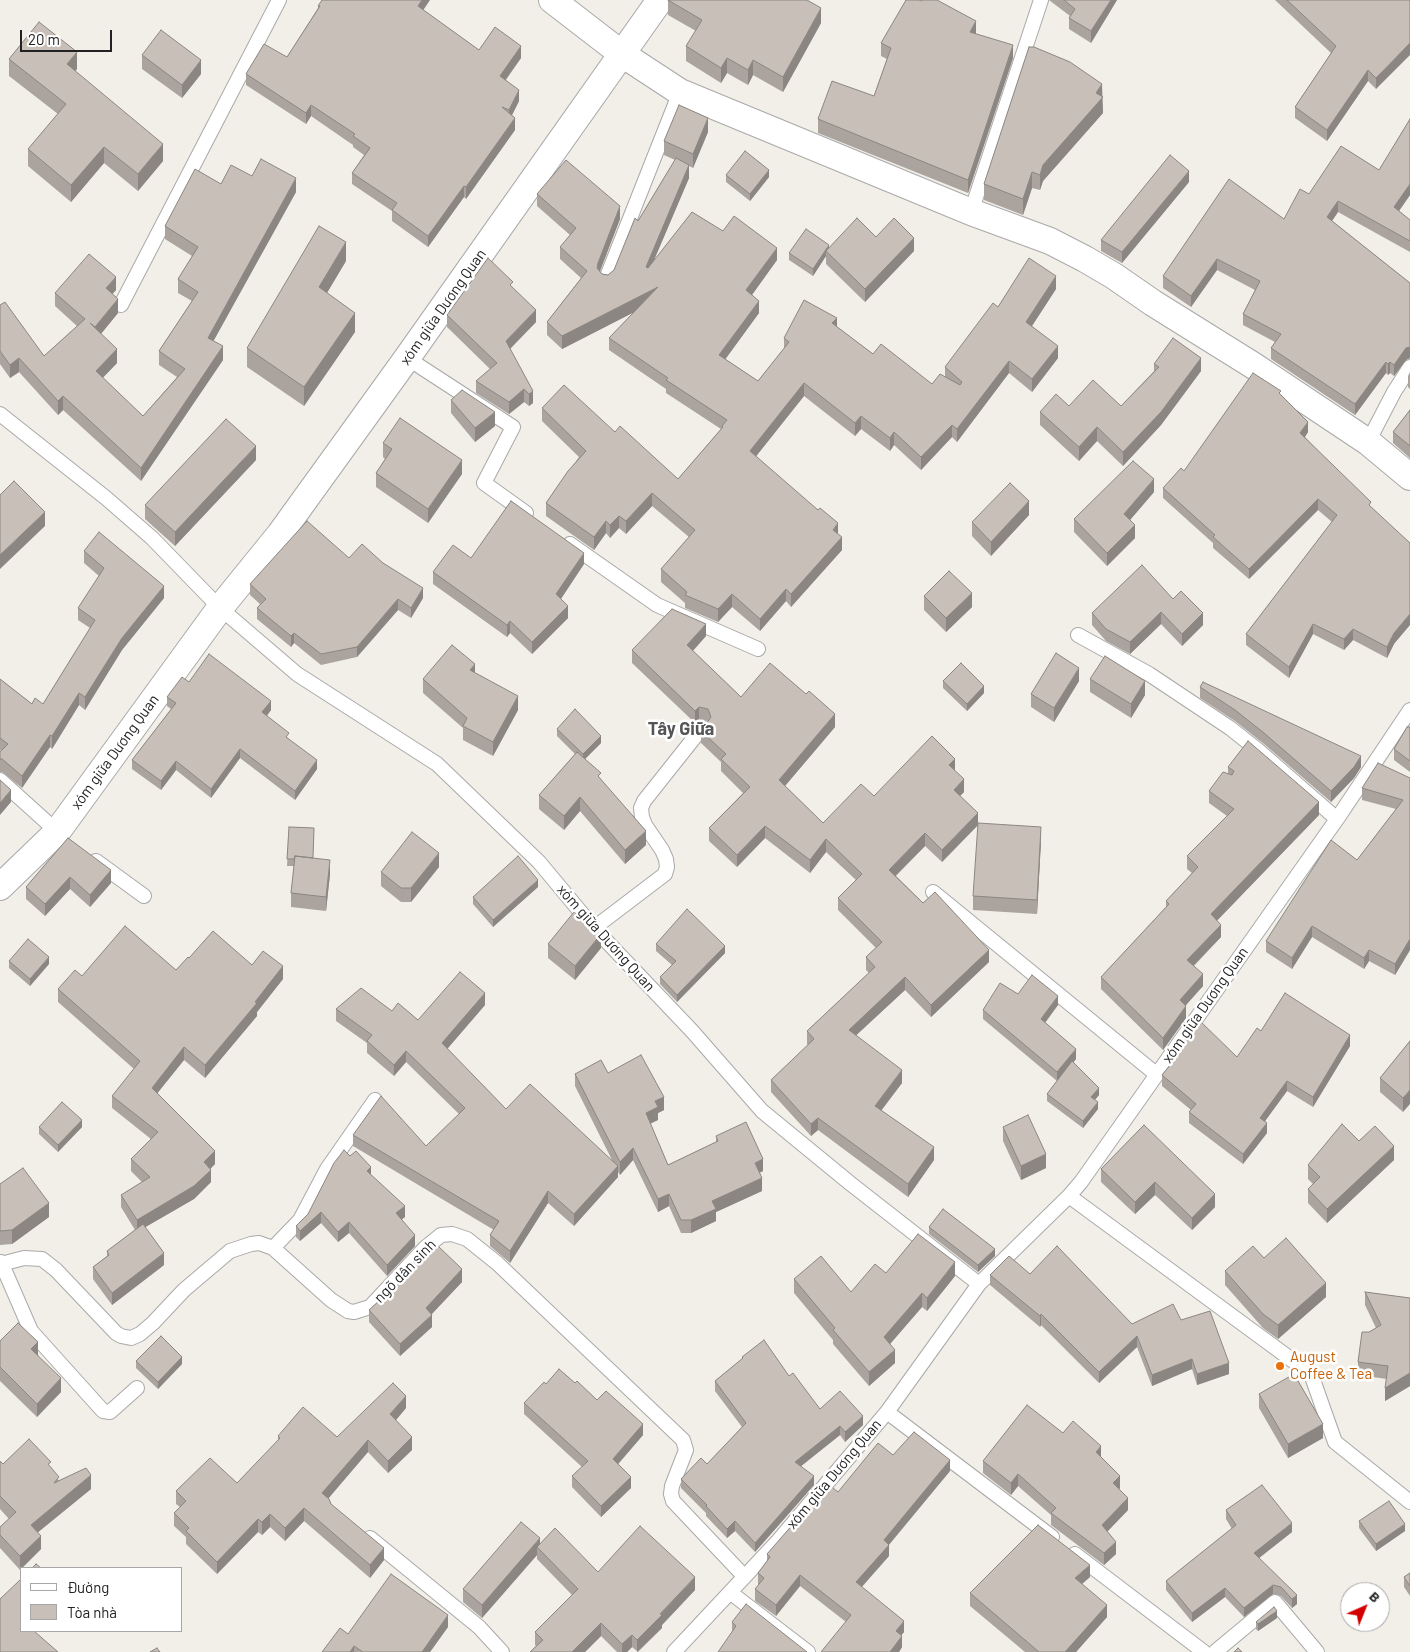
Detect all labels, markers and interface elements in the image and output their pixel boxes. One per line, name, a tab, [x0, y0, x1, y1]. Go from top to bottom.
scale bar	[22, 20, 115, 52]
text: 20 m	[28, 30, 60, 48]
street label: xóm giữa Dương Quan	[396, 245, 490, 369]
street label: xóm giữa Dương Quan	[67, 691, 163, 813]
district label: Tây Giữa	[648, 718, 714, 740]
street label: xóm giữa Dương Quan	[553, 881, 659, 995]
street label: xóm giữa Dương Quan	[1158, 943, 1252, 1067]
street label: ngõ dân sinh	[370, 1236, 440, 1306]
place label: August Coffee & Tea	[1290, 1348, 1372, 1383]
marker: August Coffee & Tea	[1274, 1360, 1286, 1372]
street label: xóm giữa Dương Quan	[783, 1416, 885, 1532]
legend	[20, 1567, 182, 1632]
text: Đường	[67, 1578, 109, 1596]
north arrow	[1340, 1582, 1390, 1632]
text: B	[1366, 1587, 1384, 1606]
text: Tòa nhà	[67, 1603, 117, 1621]

